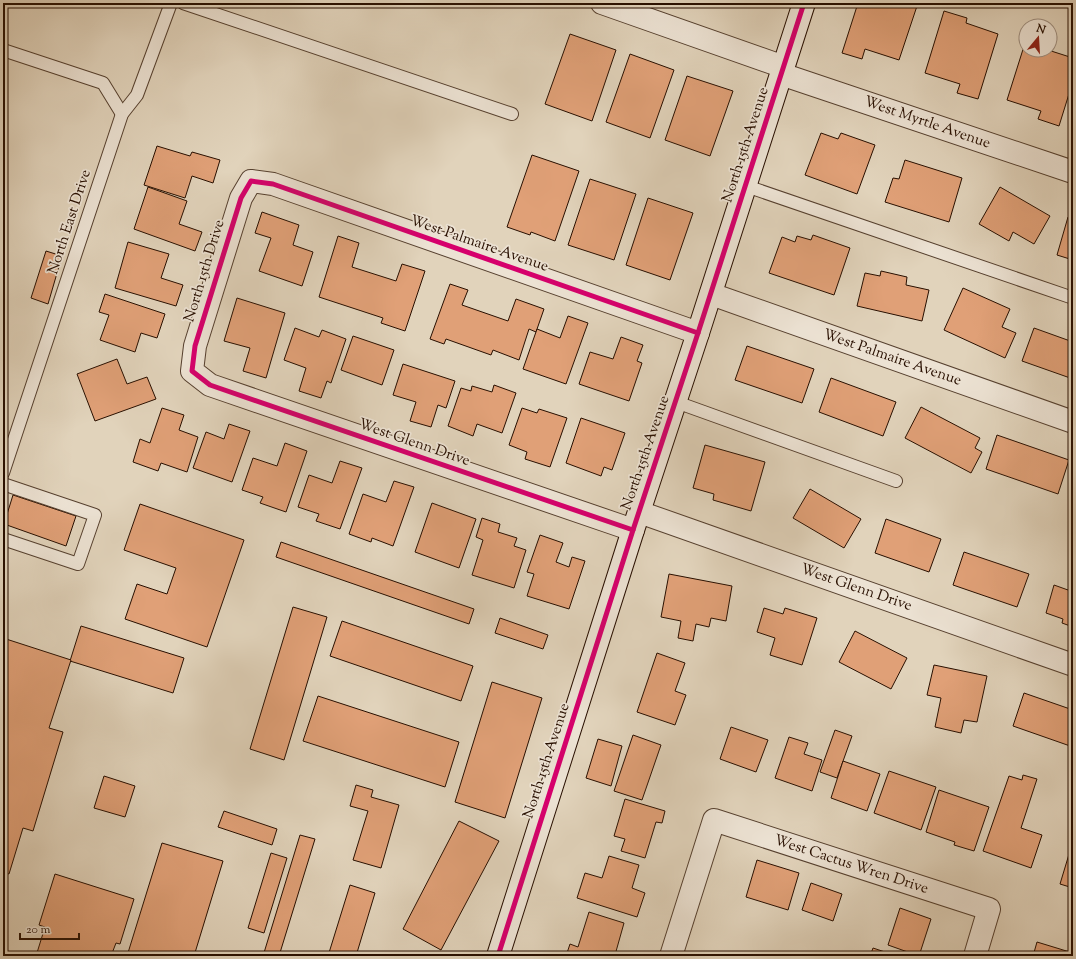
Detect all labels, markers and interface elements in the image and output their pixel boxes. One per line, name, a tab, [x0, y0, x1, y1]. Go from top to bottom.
north arrow	[1018, 18, 1058, 58]
text: N	[1033, 20, 1048, 38]
street label: North 15th Avenue	[717, 85, 775, 205]
street label: West Myrtle Avenue	[861, 91, 993, 155]
street label: North East Drive	[43, 167, 97, 277]
street label: West Palmaire Avenue	[407, 210, 551, 278]
street label: North 15th Drive	[179, 217, 231, 325]
street label: West Palmaire Avenue	[820, 324, 964, 392]
street label: North 15th Avenue	[617, 393, 675, 513]
street label: West Glenn Drive	[355, 414, 473, 472]
street label: West Glenn Drive	[797, 559, 915, 617]
street label: North 15th Avenue	[518, 701, 576, 821]
street label: West Cactus Wren Drive	[771, 830, 931, 900]
scale bar	[20, 915, 79, 941]
text: 20 m	[26, 921, 51, 939]

